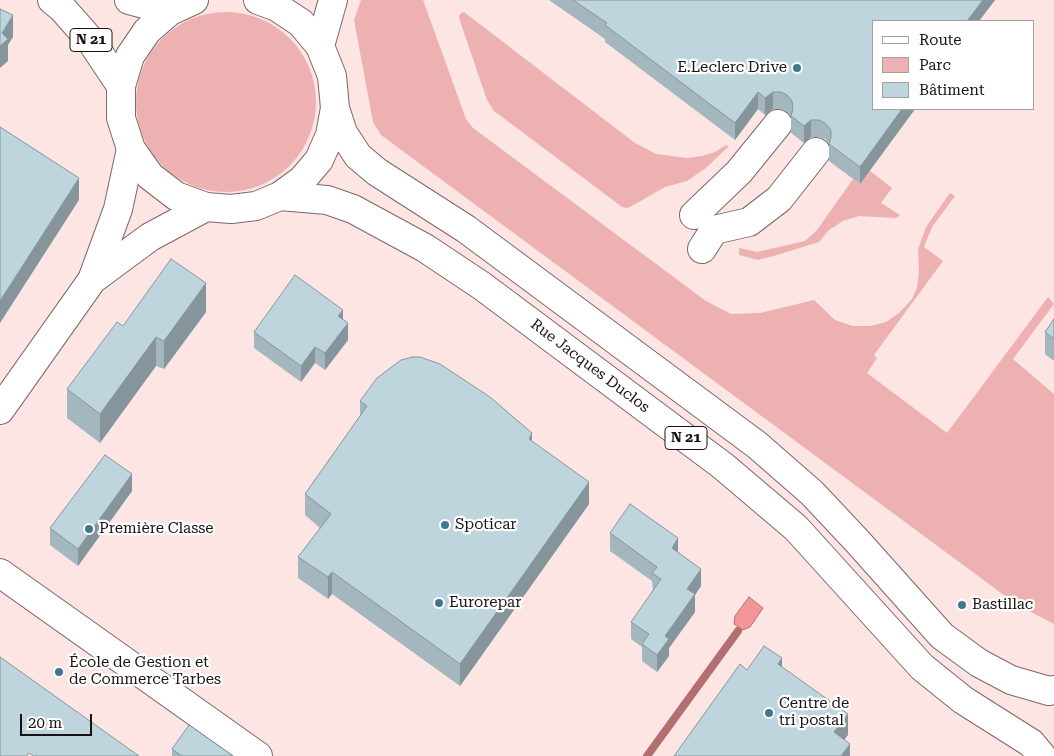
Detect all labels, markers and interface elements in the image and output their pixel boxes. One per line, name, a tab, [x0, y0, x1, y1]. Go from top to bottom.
legend	[872, 20, 1034, 110]
road number: N 21	[70, 28, 112, 52]
text: Route	[919, 31, 961, 49]
text: Parc	[919, 56, 951, 74]
place label: E.Leclerc Drive	[677, 59, 787, 77]
marker: E.Leclerc Drive	[791, 62, 803, 74]
text: Bâtiment	[919, 81, 985, 99]
street label: Rue Jacques Duclos	[527, 315, 653, 417]
road number: N 21	[665, 426, 707, 449]
place label: Spoticar	[455, 516, 516, 534]
marker: Spoticar	[439, 519, 451, 531]
place label: Première Classe	[99, 520, 214, 538]
marker: Première Classe	[83, 523, 95, 535]
place label: Eurorepar	[449, 594, 521, 612]
place label: Bastillac	[972, 596, 1033, 614]
marker: Eurorepar	[433, 597, 445, 609]
marker: Bastillac	[956, 599, 968, 611]
place label: École de Gestion et de Commerce Tarbes	[69, 654, 221, 689]
marker: École de Gestion et de Commerce Tarbes	[53, 666, 65, 678]
place label: Centre de tri postal	[779, 695, 849, 730]
scale bar	[22, 704, 95, 736]
marker: Centre de tri postal	[763, 707, 775, 719]
text: 20 m	[28, 714, 62, 732]

